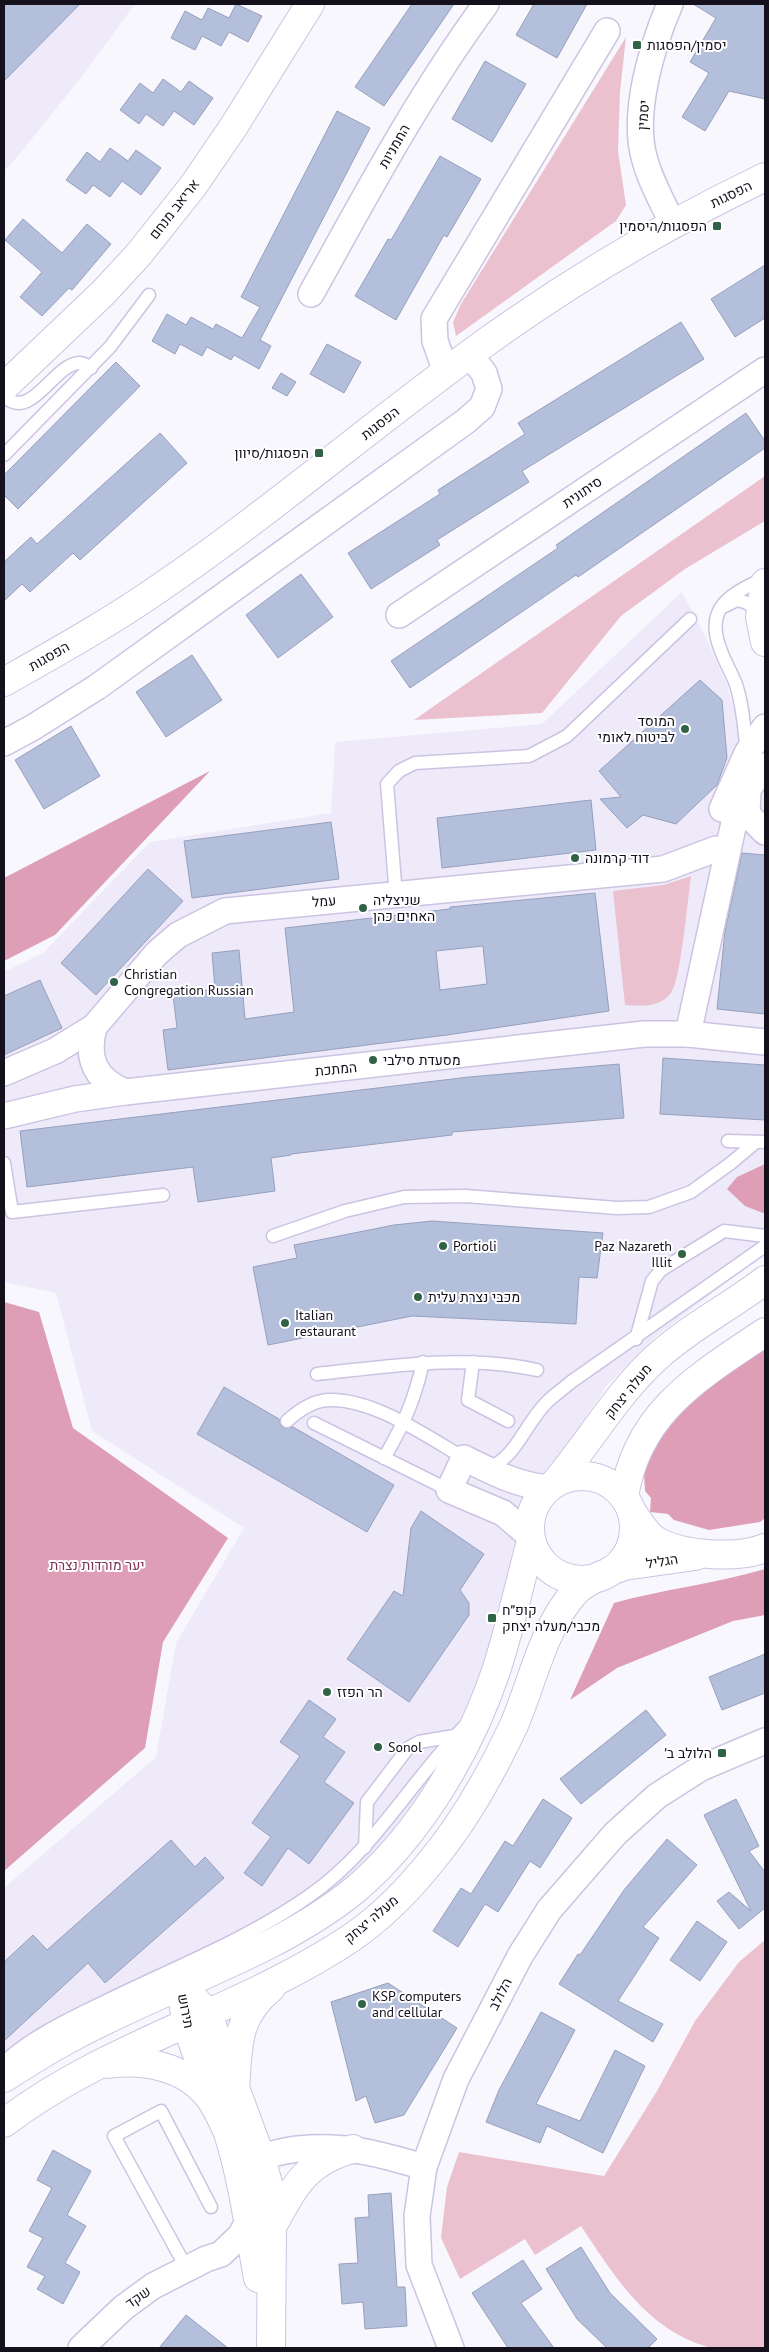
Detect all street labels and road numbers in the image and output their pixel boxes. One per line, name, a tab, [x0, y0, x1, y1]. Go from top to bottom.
street label: יסמין	[633, 99, 653, 131]
street label: החמניות	[374, 121, 414, 171]
street label: אריאב מנחם	[145, 175, 203, 243]
street label: הפסגות	[707, 176, 755, 212]
street label: הפסגות	[357, 402, 403, 444]
street label: סיתונית	[559, 472, 605, 512]
street label: הפסגות	[25, 637, 73, 675]
street label: עמל	[311, 891, 337, 911]
street label: המתכת	[314, 1058, 358, 1080]
street label: מעלה יצחק	[600, 1360, 656, 1422]
street label: הגליל	[645, 1550, 679, 1572]
street label: מעלה יצחק	[340, 1891, 402, 1947]
street label: הלולב	[484, 1975, 516, 2013]
street label: תירוש	[174, 1992, 198, 2030]
street label: שקד	[122, 2282, 154, 2312]

